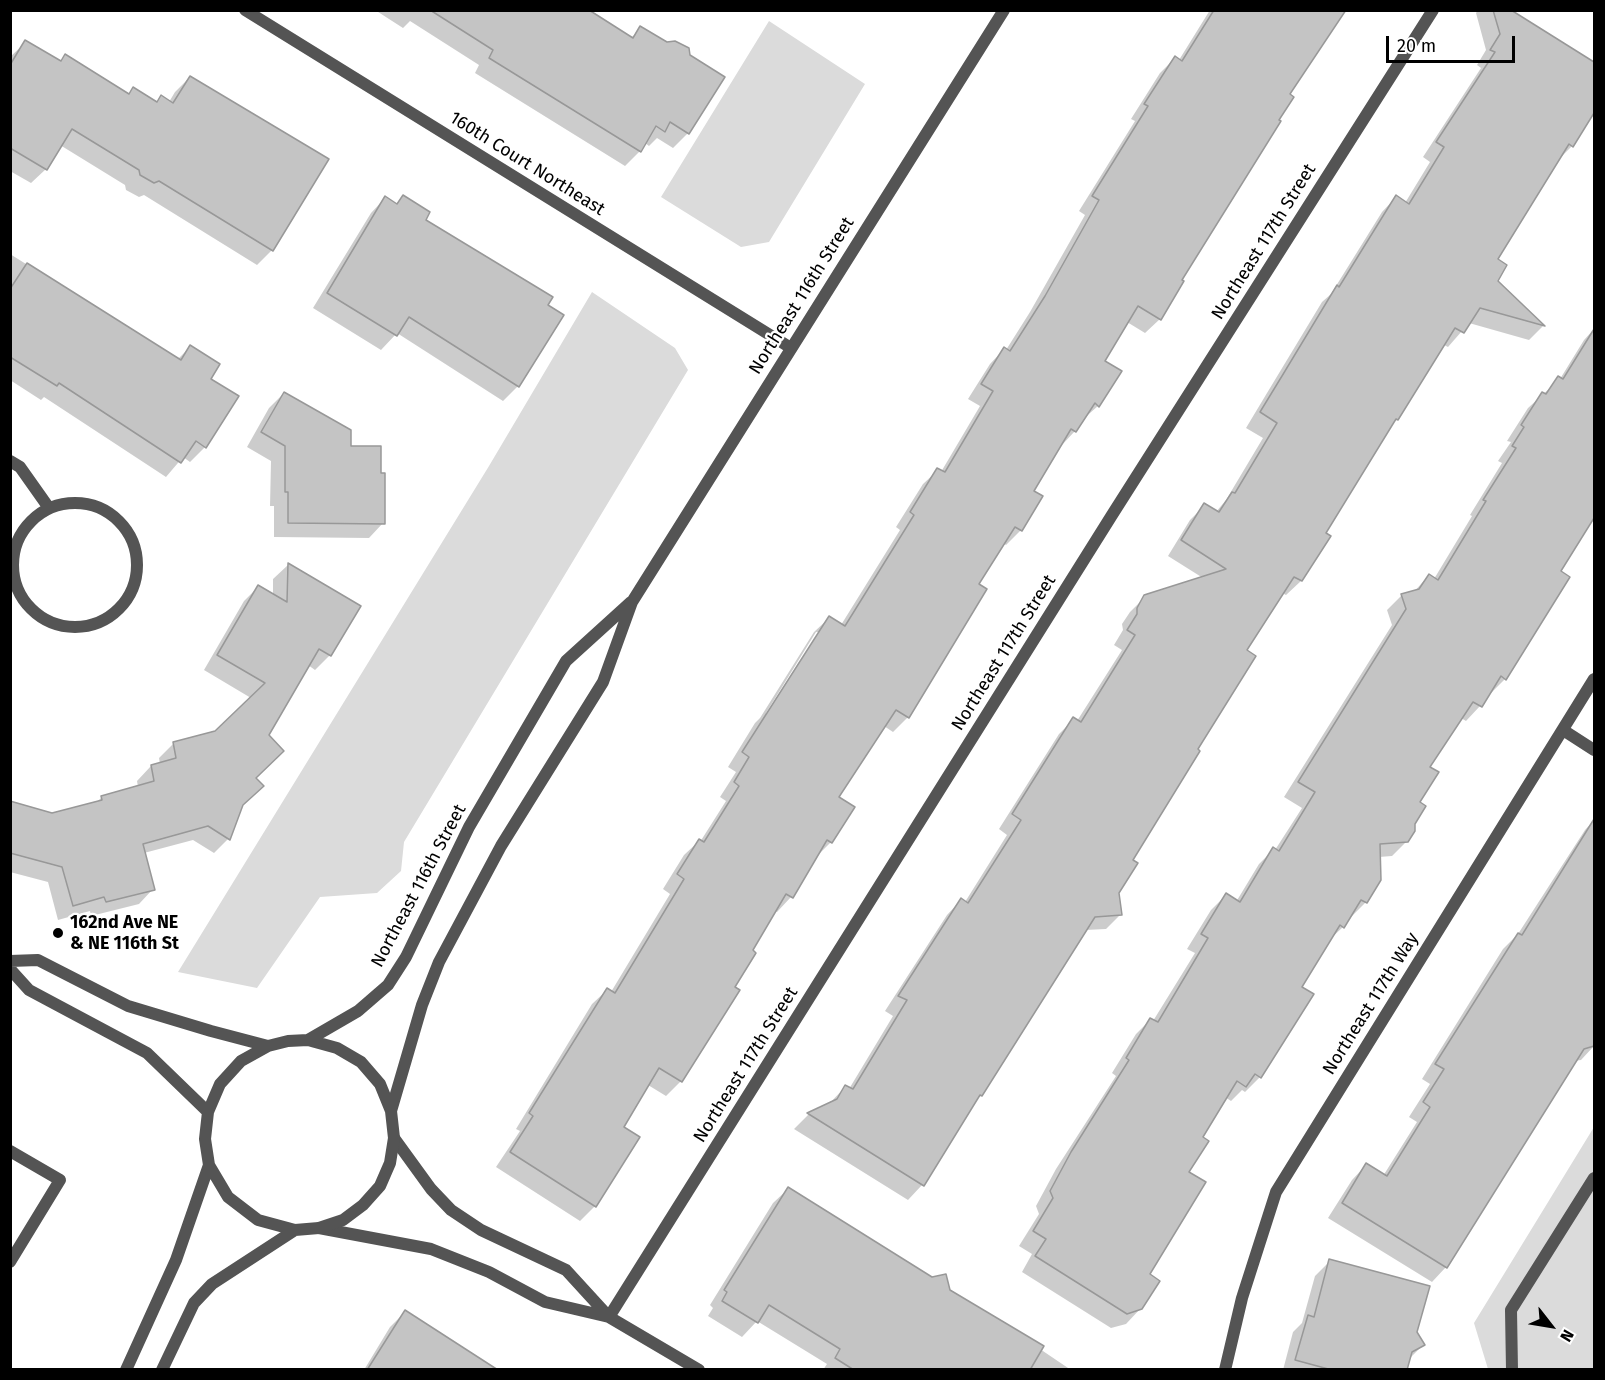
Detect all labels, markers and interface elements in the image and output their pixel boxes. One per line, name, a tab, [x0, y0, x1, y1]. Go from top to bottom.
scale bar	[1389, 24, 1518, 62]
text: 20 m	[1397, 35, 1436, 57]
street label: 160th Court Northeast	[445, 107, 609, 221]
street label: Northeast 117th Street	[1207, 160, 1321, 324]
street label: Northeast 116th Street	[745, 213, 859, 379]
street label: Northeast 117th Street	[947, 571, 1061, 735]
street label: Northeast 116th Street	[367, 801, 471, 971]
place label: 162nd Ave NE & NE 116th St	[70, 912, 179, 954]
marker: 162nd Ave NE & NE 116th St	[51, 926, 65, 940]
street label: Northeast 117th Way	[1319, 929, 1423, 1079]
street label: Northeast 117th Street	[689, 983, 803, 1147]
north arrow	[1521, 1296, 1581, 1356]
text: N	[1556, 1326, 1578, 1345]

